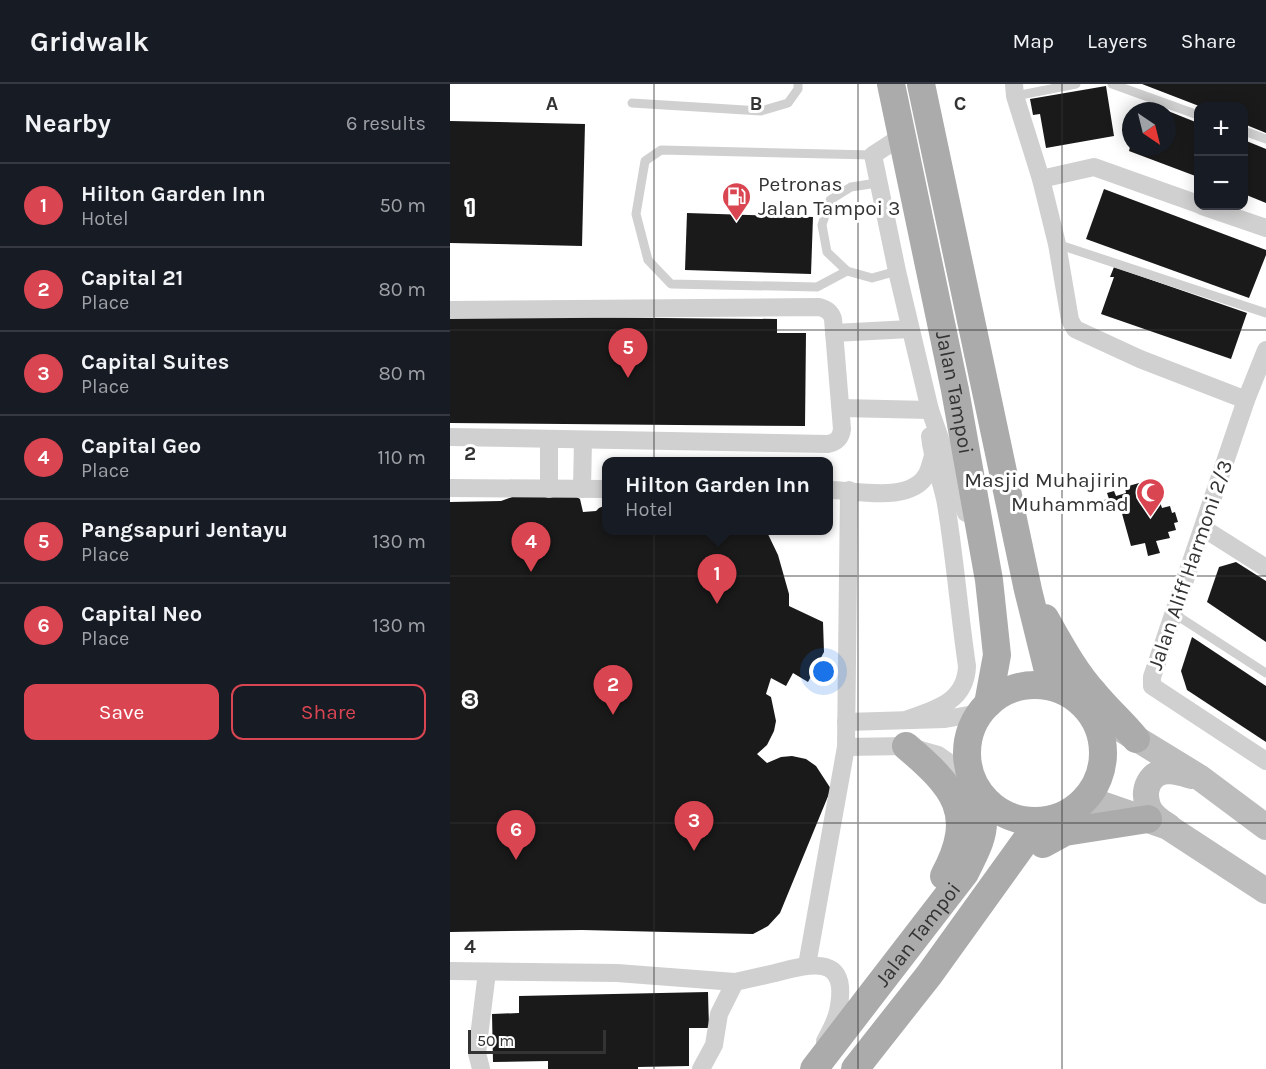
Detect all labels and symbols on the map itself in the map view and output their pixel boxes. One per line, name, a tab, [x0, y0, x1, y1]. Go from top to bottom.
text: A	[546, 92, 559, 115]
text: B	[750, 92, 762, 115]
text: C	[954, 92, 966, 115]
north arrow	[1122, 102, 1176, 156]
place label: Petronas Jalan Tampoi 3	[758, 172, 900, 220]
fuel station icon: Petronas Jalan Tampoi 3	[721, 180, 753, 222]
text: 1	[466, 196, 474, 219]
pin: 5	[608, 328, 648, 378]
street label: Jalan Tampoi	[931, 329, 978, 456]
text: 2	[464, 442, 476, 465]
street label: Jalan Aliff Harmoni 2/3	[1143, 457, 1237, 673]
place label: Masjid Muhajirin Muhammad	[964, 468, 1129, 516]
mosque icon: Masjid Muhajirin Muhammad	[1134, 476, 1166, 518]
pin: 4	[512, 522, 550, 572]
pin: 1	[698, 554, 736, 604]
your location	[809, 657, 838, 686]
pin: 2	[594, 666, 632, 715]
text: 3	[464, 688, 476, 711]
pin: 3	[674, 802, 714, 851]
pin: 6	[496, 810, 536, 860]
street label: Jalan Tampoi	[870, 877, 965, 991]
text: 4	[464, 935, 476, 958]
scale bar	[468, 1027, 606, 1054]

